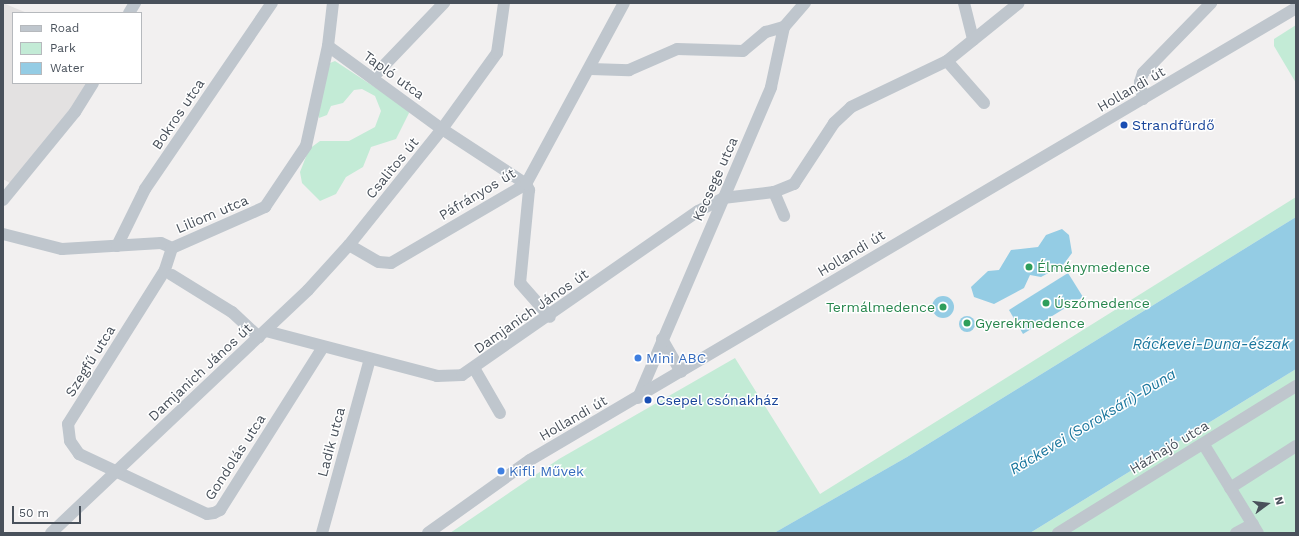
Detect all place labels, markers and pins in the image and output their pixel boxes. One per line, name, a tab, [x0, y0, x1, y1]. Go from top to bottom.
place label: Strandfürdő	[1132, 117, 1215, 133]
marker: Strandfürdő	[1119, 120, 1129, 130]
place label: Élménymedence	[1037, 259, 1150, 275]
marker: Élménymedence	[1024, 262, 1034, 272]
place label: Úszómedence	[1054, 295, 1150, 311]
marker: Úszómedence	[1041, 298, 1051, 308]
place label: Termálmedence	[826, 299, 935, 315]
marker: Termálmedence	[938, 302, 948, 312]
place label: Gyerekmedence	[975, 315, 1085, 331]
marker: Gyerekmedence	[962, 318, 972, 328]
place label: Mini ABC	[646, 350, 707, 366]
marker: Mini ABC	[633, 353, 643, 363]
place label: Csepel csónakház	[656, 392, 779, 408]
marker: Csepel csónakház	[643, 395, 653, 405]
place label: Kifli Művek	[509, 463, 584, 479]
marker: Kifli Művek	[496, 466, 506, 476]

